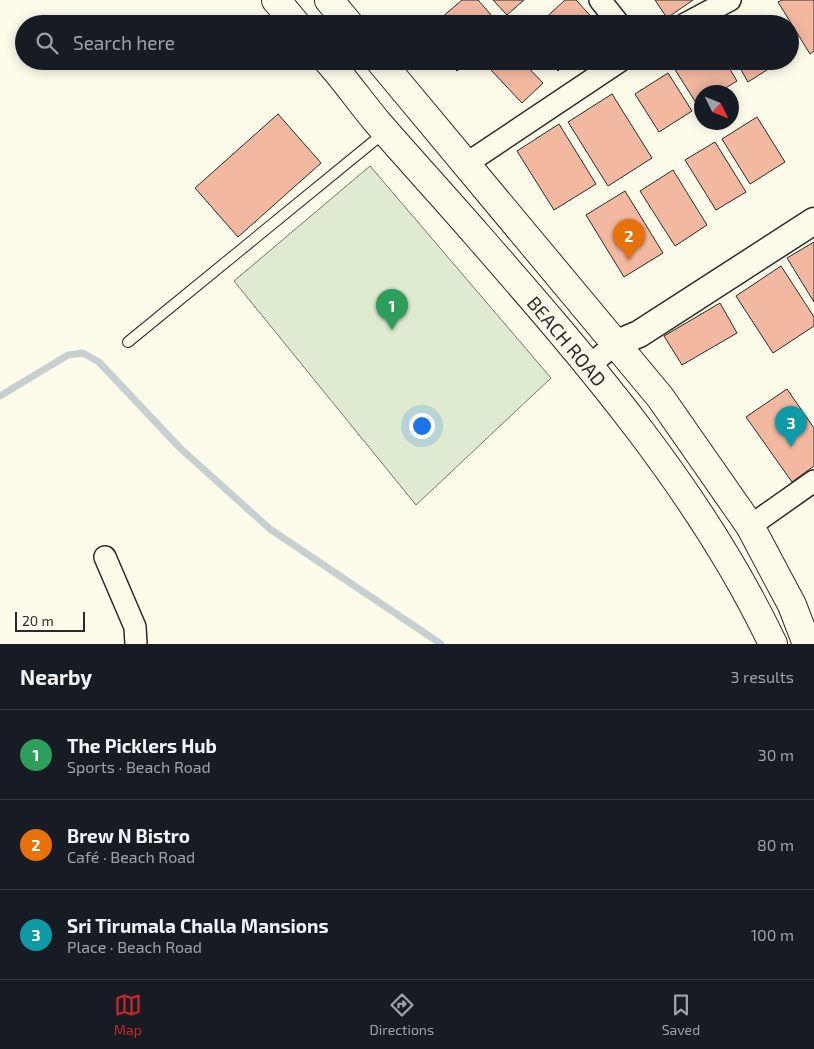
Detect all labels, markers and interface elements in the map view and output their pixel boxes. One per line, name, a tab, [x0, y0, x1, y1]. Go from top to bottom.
search box	[15, 15, 799, 70]
icon: search	[33, 29, 61, 57]
text: Search here	[73, 31, 175, 54]
north arrow	[694, 85, 739, 130]
pin: 2	[613, 219, 645, 260]
pin: 1	[376, 289, 408, 330]
street label: BEACH ROAD	[523, 291, 611, 391]
pin: 3	[775, 406, 807, 447]
your location	[409, 413, 435, 439]
scale bar	[15, 609, 85, 632]
text: 20 m	[22, 612, 54, 629]
text: Nearby	[20, 664, 92, 689]
text: 3 results	[731, 667, 794, 686]
text: The Picklers Hub	[67, 734, 217, 757]
text: 1	[33, 745, 39, 764]
text: 30 m	[758, 745, 794, 764]
text: Sports · Beach Road	[67, 757, 211, 776]
text: Brew N Bistro	[67, 824, 190, 847]
text: 2	[31, 835, 41, 854]
text: 80 m	[757, 835, 794, 854]
text: Café · Beach Road	[67, 847, 195, 866]
text: Sri Tirumala Challa Mansions	[67, 914, 328, 937]
text: 3	[31, 925, 41, 944]
text: 100 m	[751, 925, 794, 944]
text: Place · Beach Road	[67, 937, 202, 956]
tab: Map	[114, 991, 142, 1038]
tab: Directions	[370, 991, 434, 1038]
tab: Saved	[662, 991, 700, 1038]

